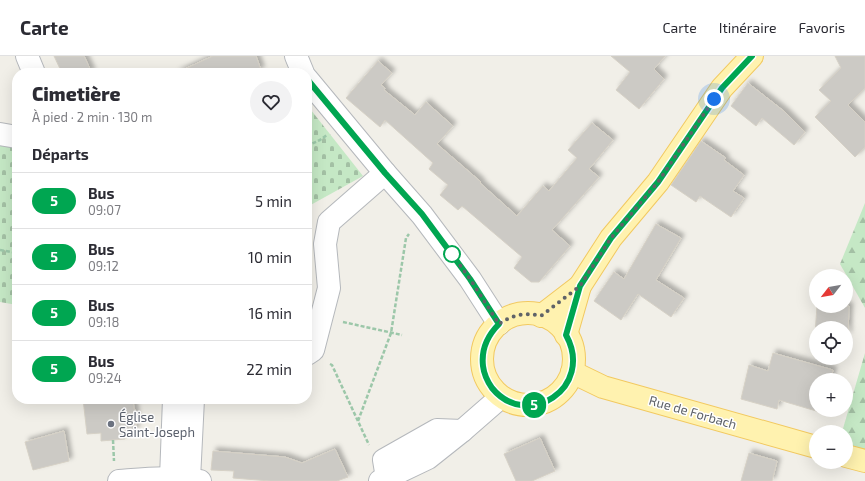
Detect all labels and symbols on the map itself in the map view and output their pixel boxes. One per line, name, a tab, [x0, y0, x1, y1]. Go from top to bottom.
your location	[704, 89, 724, 109]
unlabelled marker	[443, 245, 461, 263]
north arrow	[809, 269, 853, 313]
line badge: 5	[521, 392, 547, 418]
street label: Rue de Forbach	[647, 392, 739, 432]
place label: Église Saint-Joseph	[119, 408, 195, 440]
marker: Église Saint-Joseph	[106, 419, 116, 429]

